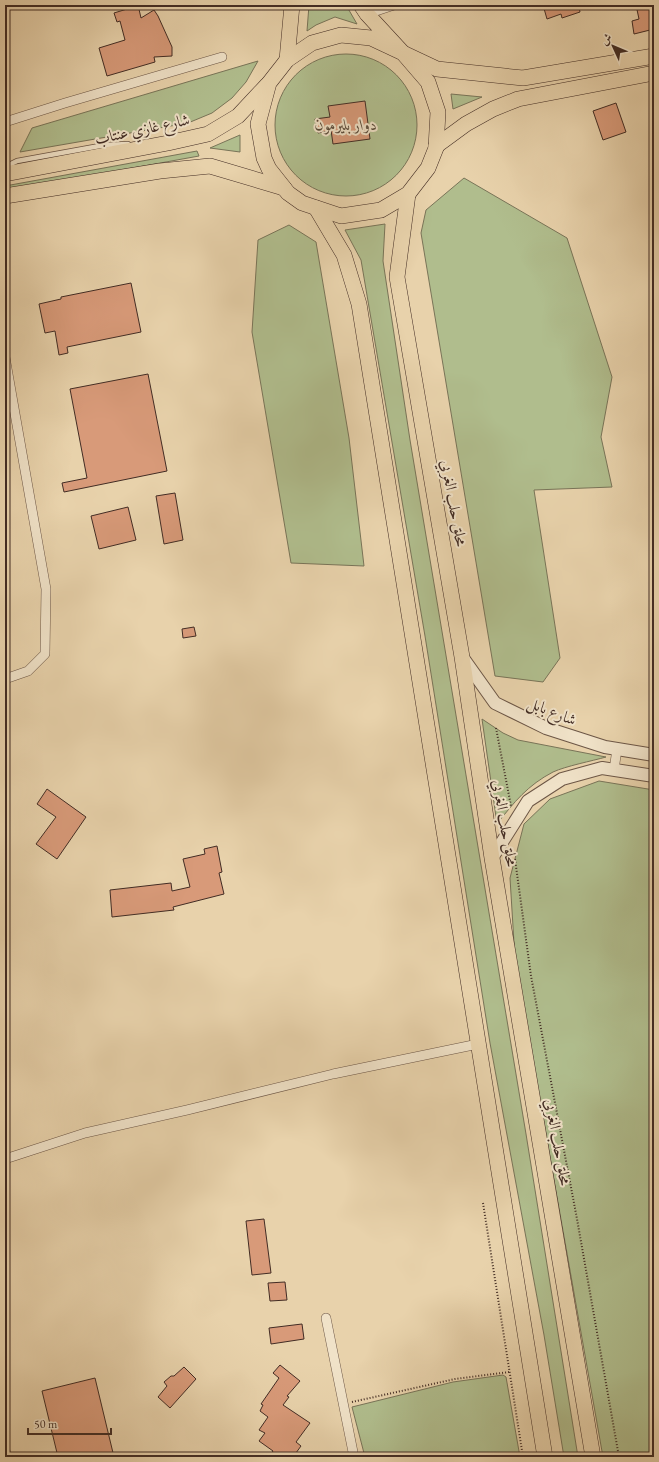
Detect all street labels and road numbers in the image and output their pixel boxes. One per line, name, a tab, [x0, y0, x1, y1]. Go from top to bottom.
street label: شارع غازي عنتاب	[93, 109, 192, 152]
street label: محلق حلب الغربي	[434, 458, 472, 549]
street label: شارع بابل	[523, 692, 580, 733]
street label: محلق حلب الغربي	[486, 778, 522, 869]
street label: محلق حلب الغربي	[538, 1097, 576, 1188]

